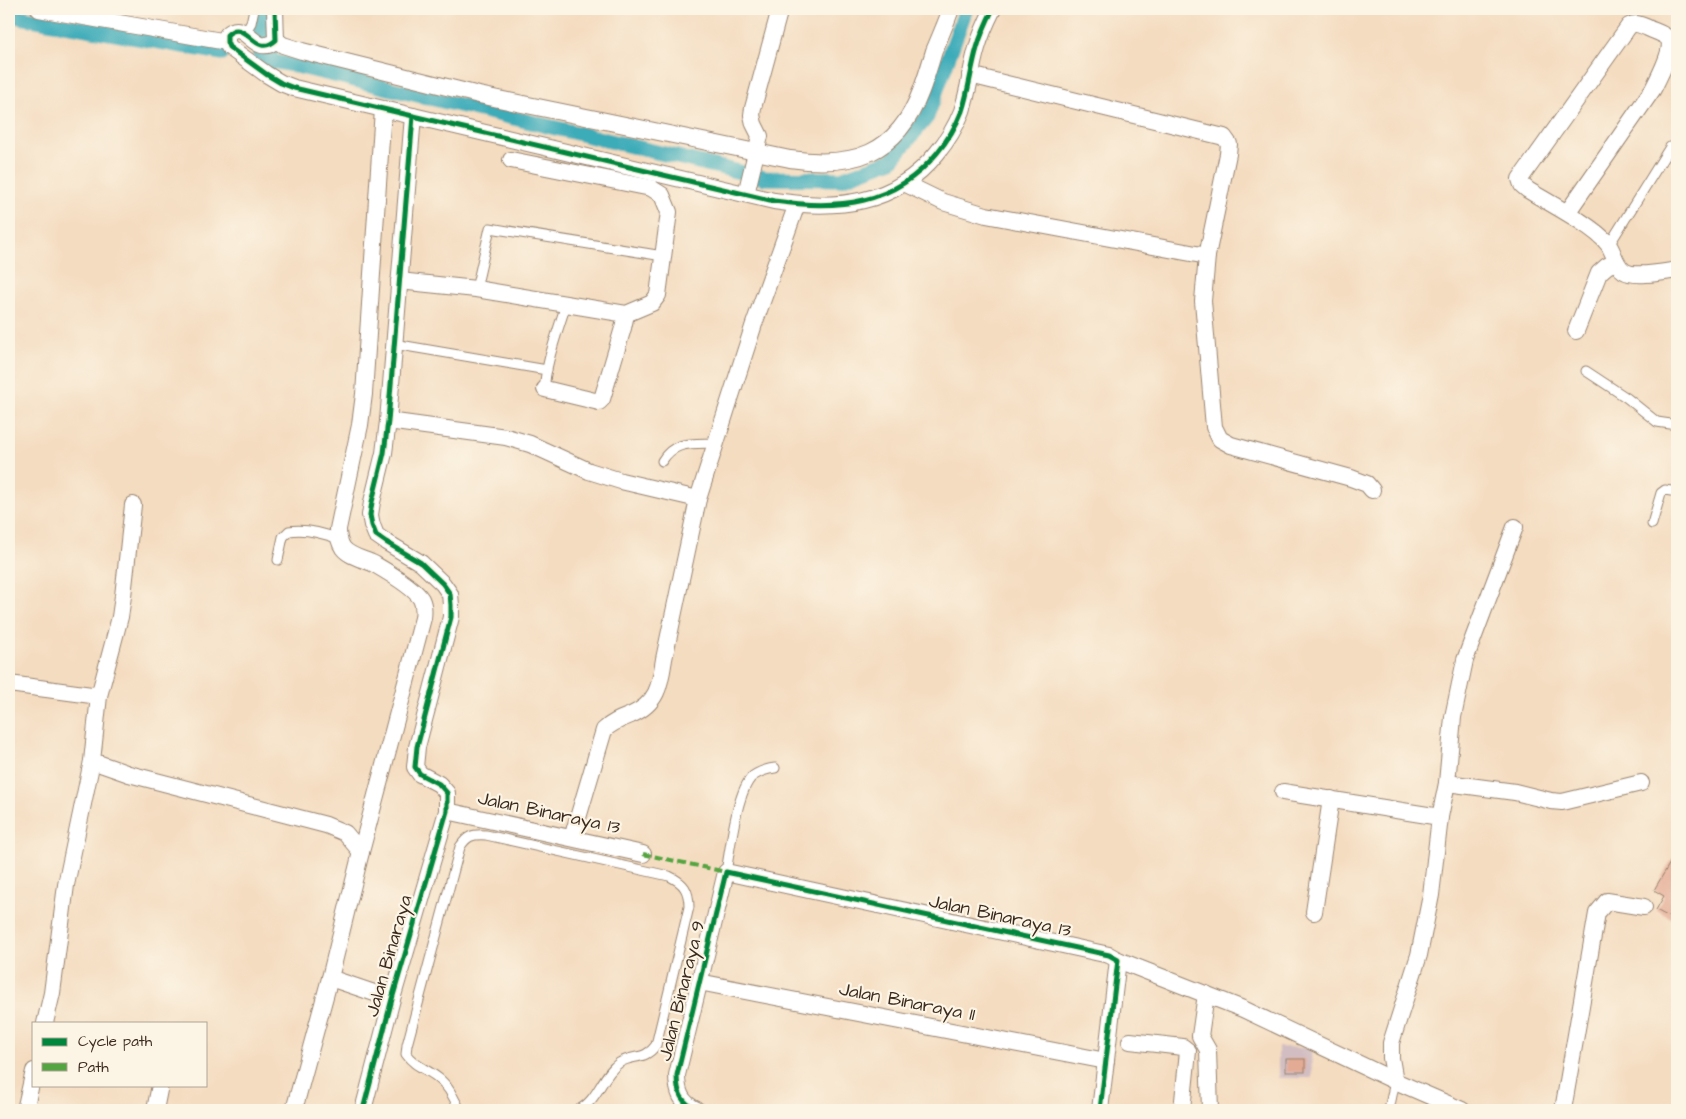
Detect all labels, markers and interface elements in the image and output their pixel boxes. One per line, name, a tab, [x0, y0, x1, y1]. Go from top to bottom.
street label: Jalan Binaraya 13	[475, 785, 623, 842]
street label: Jalan Binaraya 13	[926, 888, 1074, 945]
street label: Jalan Binaraya	[359, 892, 420, 1020]
street label: Jalan Binaraya 9	[652, 918, 713, 1064]
street label: Jalan Binaraya 11	[837, 976, 978, 1029]
legend	[32, 1022, 208, 1086]
text: Cycle path	[78, 1031, 153, 1053]
text: Path	[78, 1057, 109, 1078]

